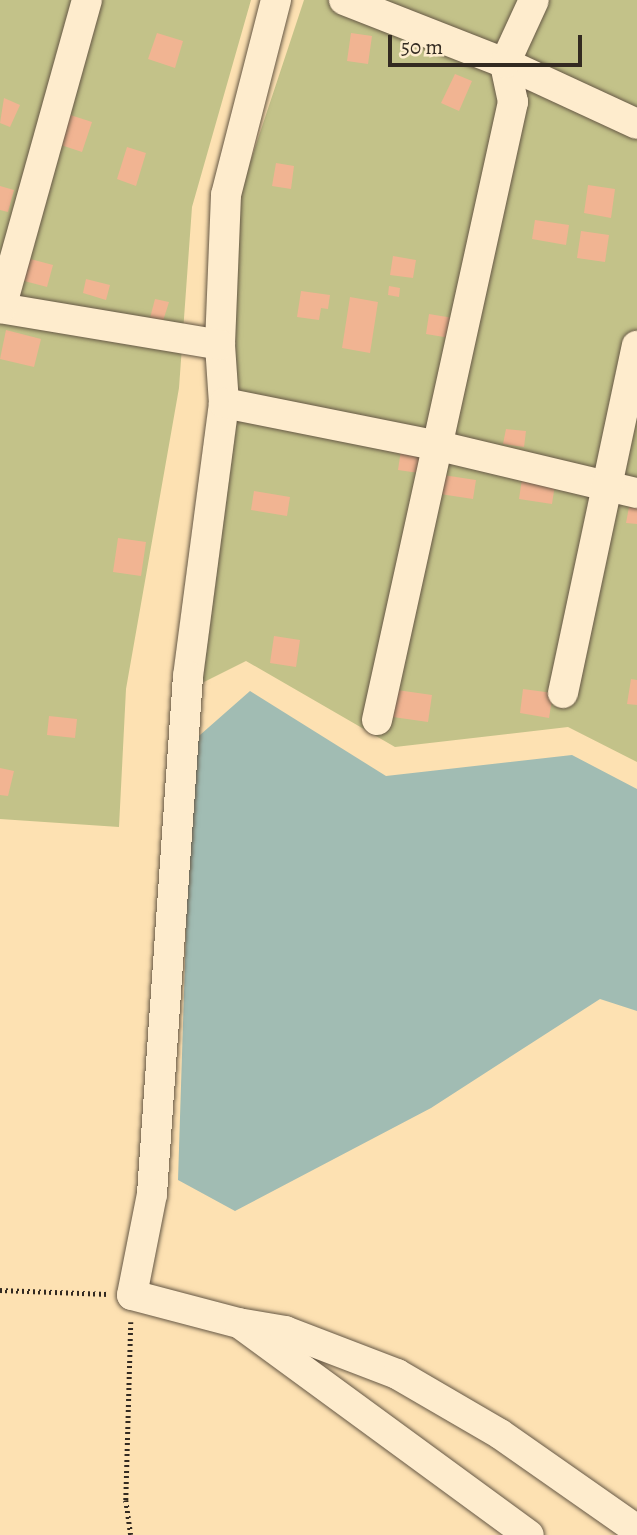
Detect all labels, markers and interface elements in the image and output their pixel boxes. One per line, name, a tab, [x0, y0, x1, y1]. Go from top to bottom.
scale bar	[392, 21, 586, 65]
text: 50 m	[401, 33, 443, 61]

